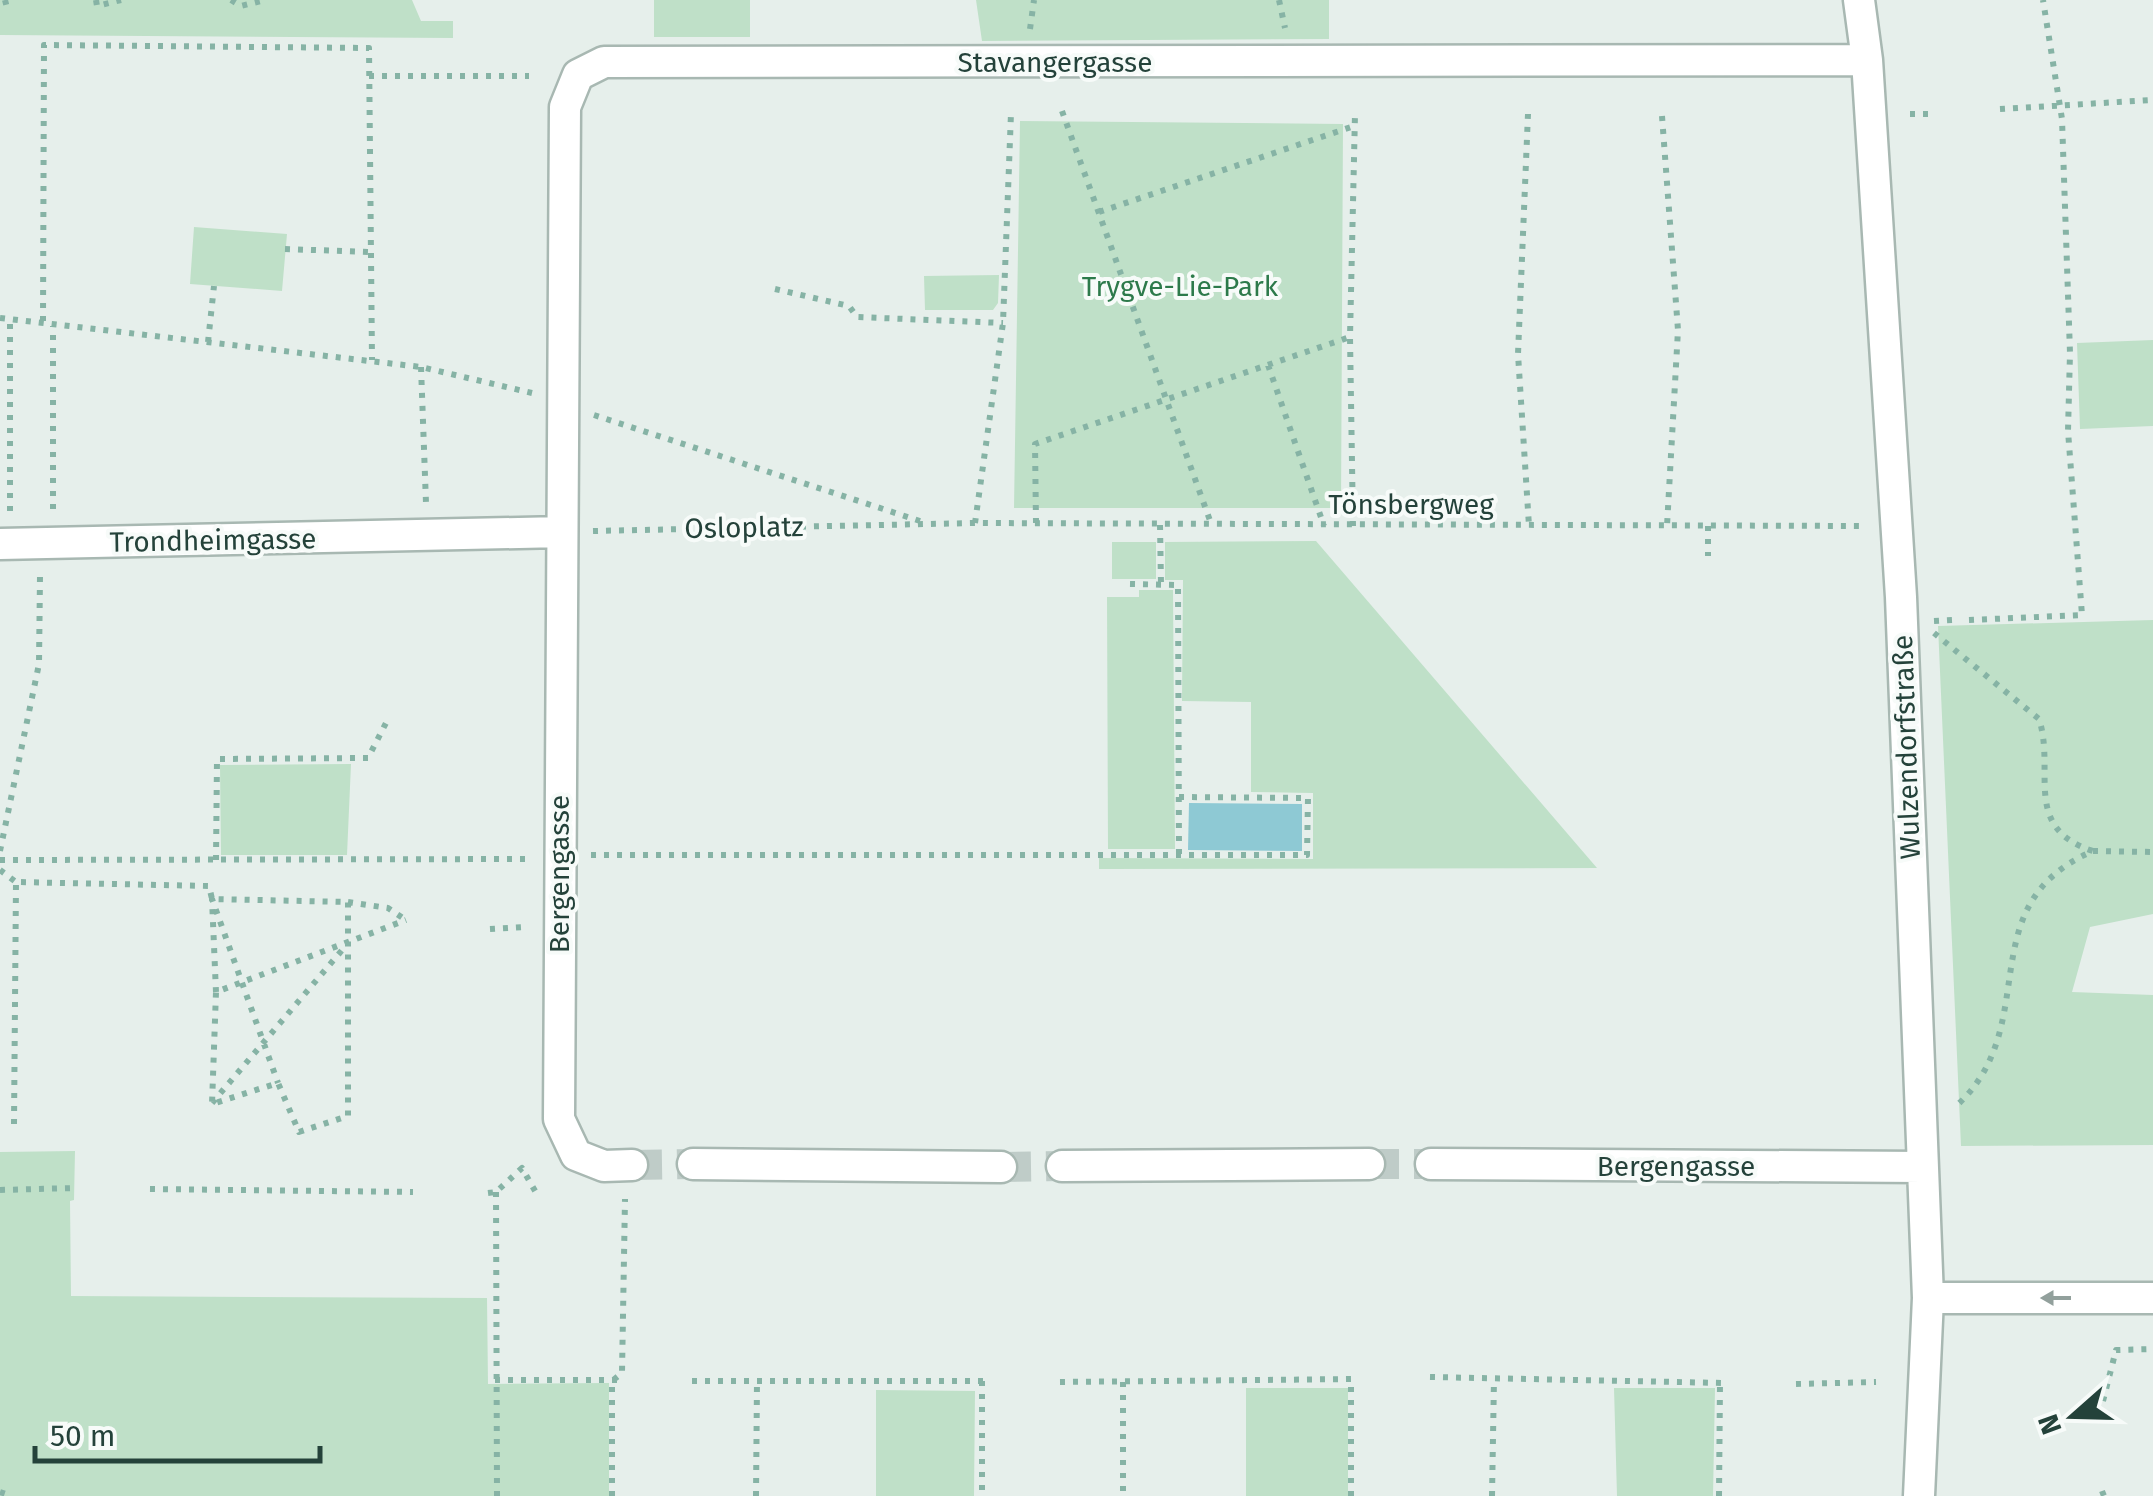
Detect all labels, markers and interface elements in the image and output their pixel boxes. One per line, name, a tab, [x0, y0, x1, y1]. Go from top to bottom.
street label: Stavangergasse	[958, 46, 1152, 79]
park label: Trygve-Lie-Park	[1082, 270, 1279, 303]
street label: Tönsbergweg	[1328, 488, 1494, 521]
street label: Osloplatz	[684, 510, 804, 545]
street label: Trondheimgasse	[109, 522, 317, 559]
street label: Wulzendorfstraße	[1886, 634, 1927, 860]
street label: Bergengasse	[543, 795, 576, 953]
street label: Bergengasse	[1597, 1150, 1755, 1183]
one-way arrow	[2039, 1290, 2071, 1306]
north arrow	[2023, 1366, 2123, 1466]
scale bar	[35, 1401, 320, 1463]
text: N	[2031, 1410, 2069, 1439]
text: 50 m	[50, 1418, 115, 1454]

